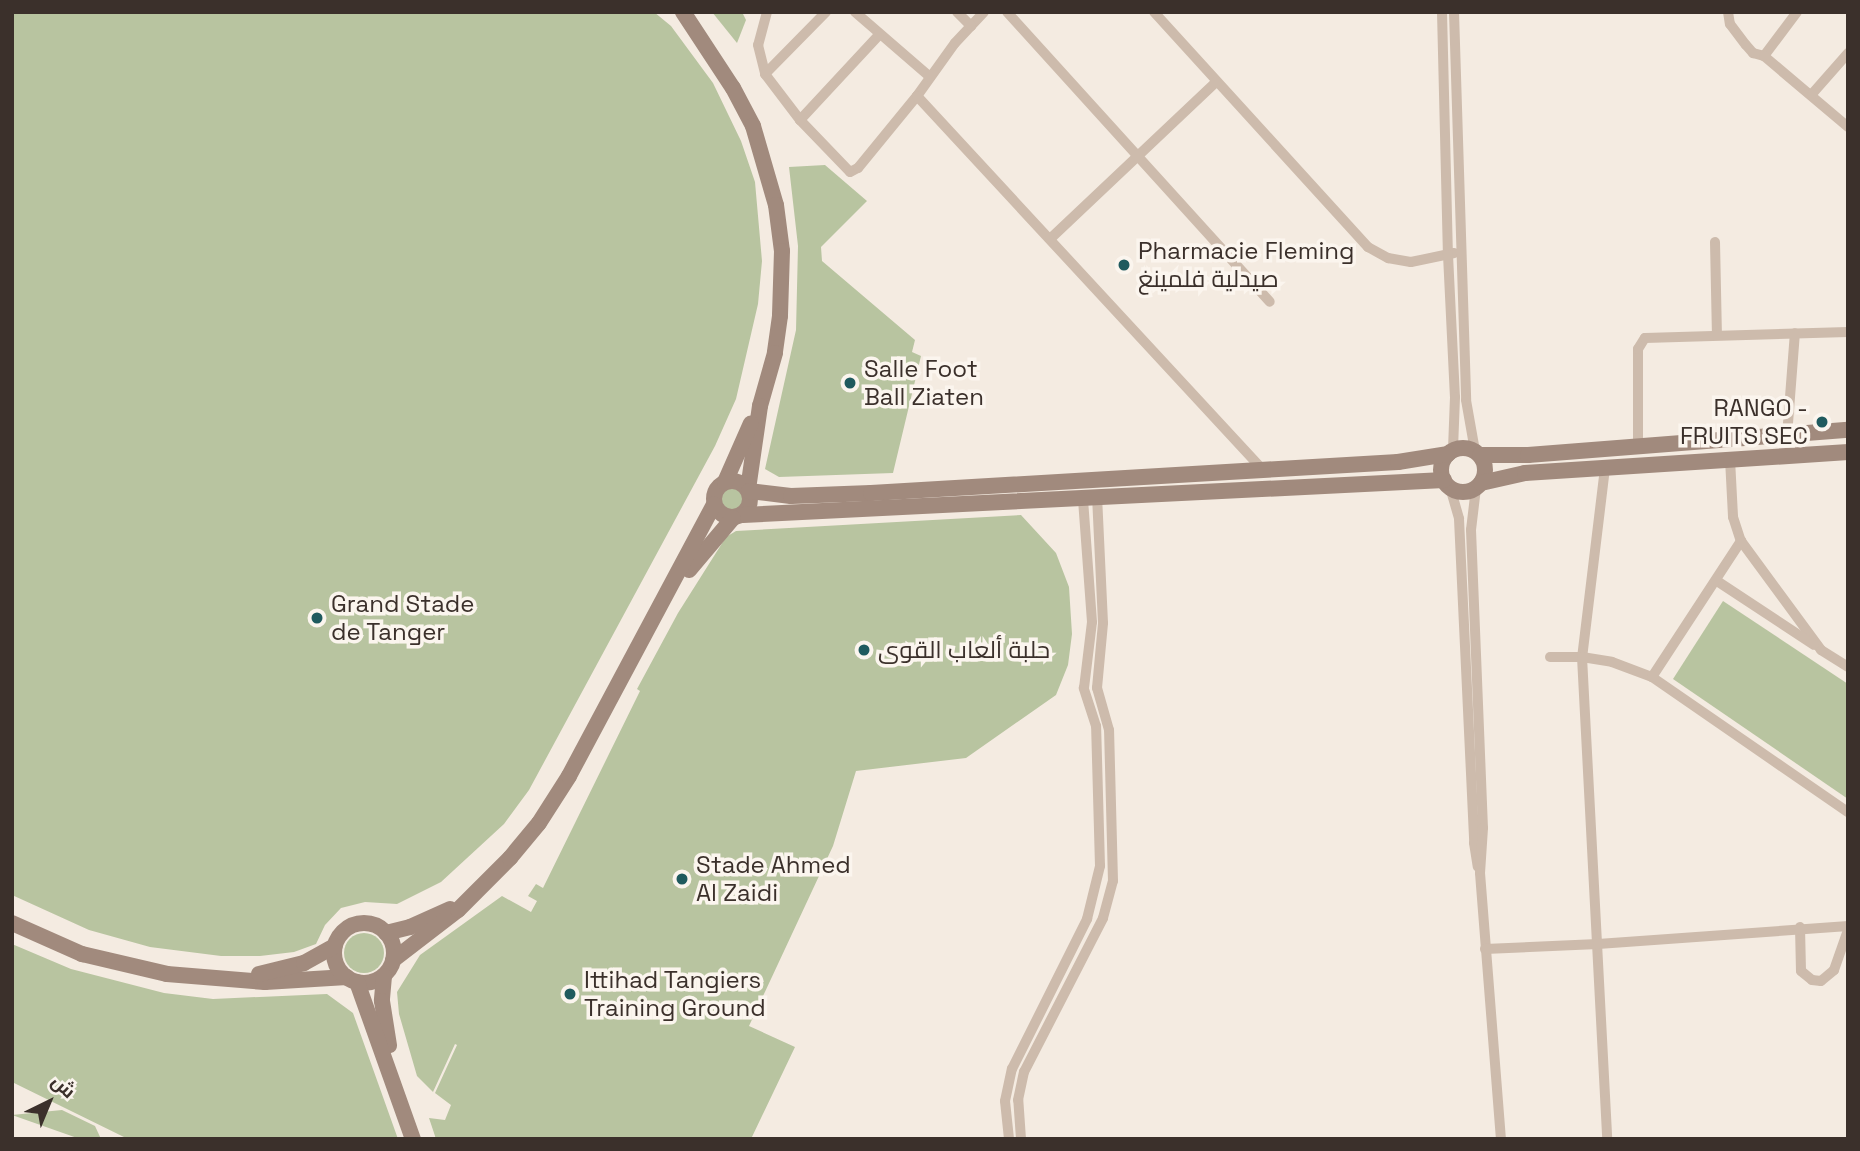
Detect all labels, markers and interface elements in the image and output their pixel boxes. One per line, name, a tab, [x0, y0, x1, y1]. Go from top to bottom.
place label: Pharmacie Fleming صيدلية فلمينغ	[1138, 237, 1354, 293]
marker: Pharmacie Fleming صيدلية فلمينغ	[1116, 257, 1132, 273]
place label: Salle Foot Ball Ziaten	[864, 355, 984, 411]
marker: Salle Foot Ball Ziaten	[842, 375, 858, 391]
place label: RANGO - FRUITS SEC	[1680, 394, 1808, 450]
marker: RANGO - FRUITS SEC	[1814, 414, 1830, 430]
place label: Grand Stade de Tanger	[331, 590, 474, 646]
marker: Grand Stade de Tanger	[309, 610, 325, 626]
place label: حلبة ألعاب القوى	[878, 636, 1050, 664]
marker: حلبة ألعاب القوى	[856, 642, 872, 658]
place label: Stade Ahmed Al Zaidi	[696, 851, 851, 907]
marker: Stade Ahmed Al Zaidi	[674, 871, 690, 887]
place label: Ittihad Tangiers Training Ground	[584, 966, 766, 1022]
marker: Ittihad Tangiers Training Ground	[562, 986, 578, 1002]
north arrow	[14, 1067, 84, 1137]
text: ش	[46, 1069, 81, 1104]

